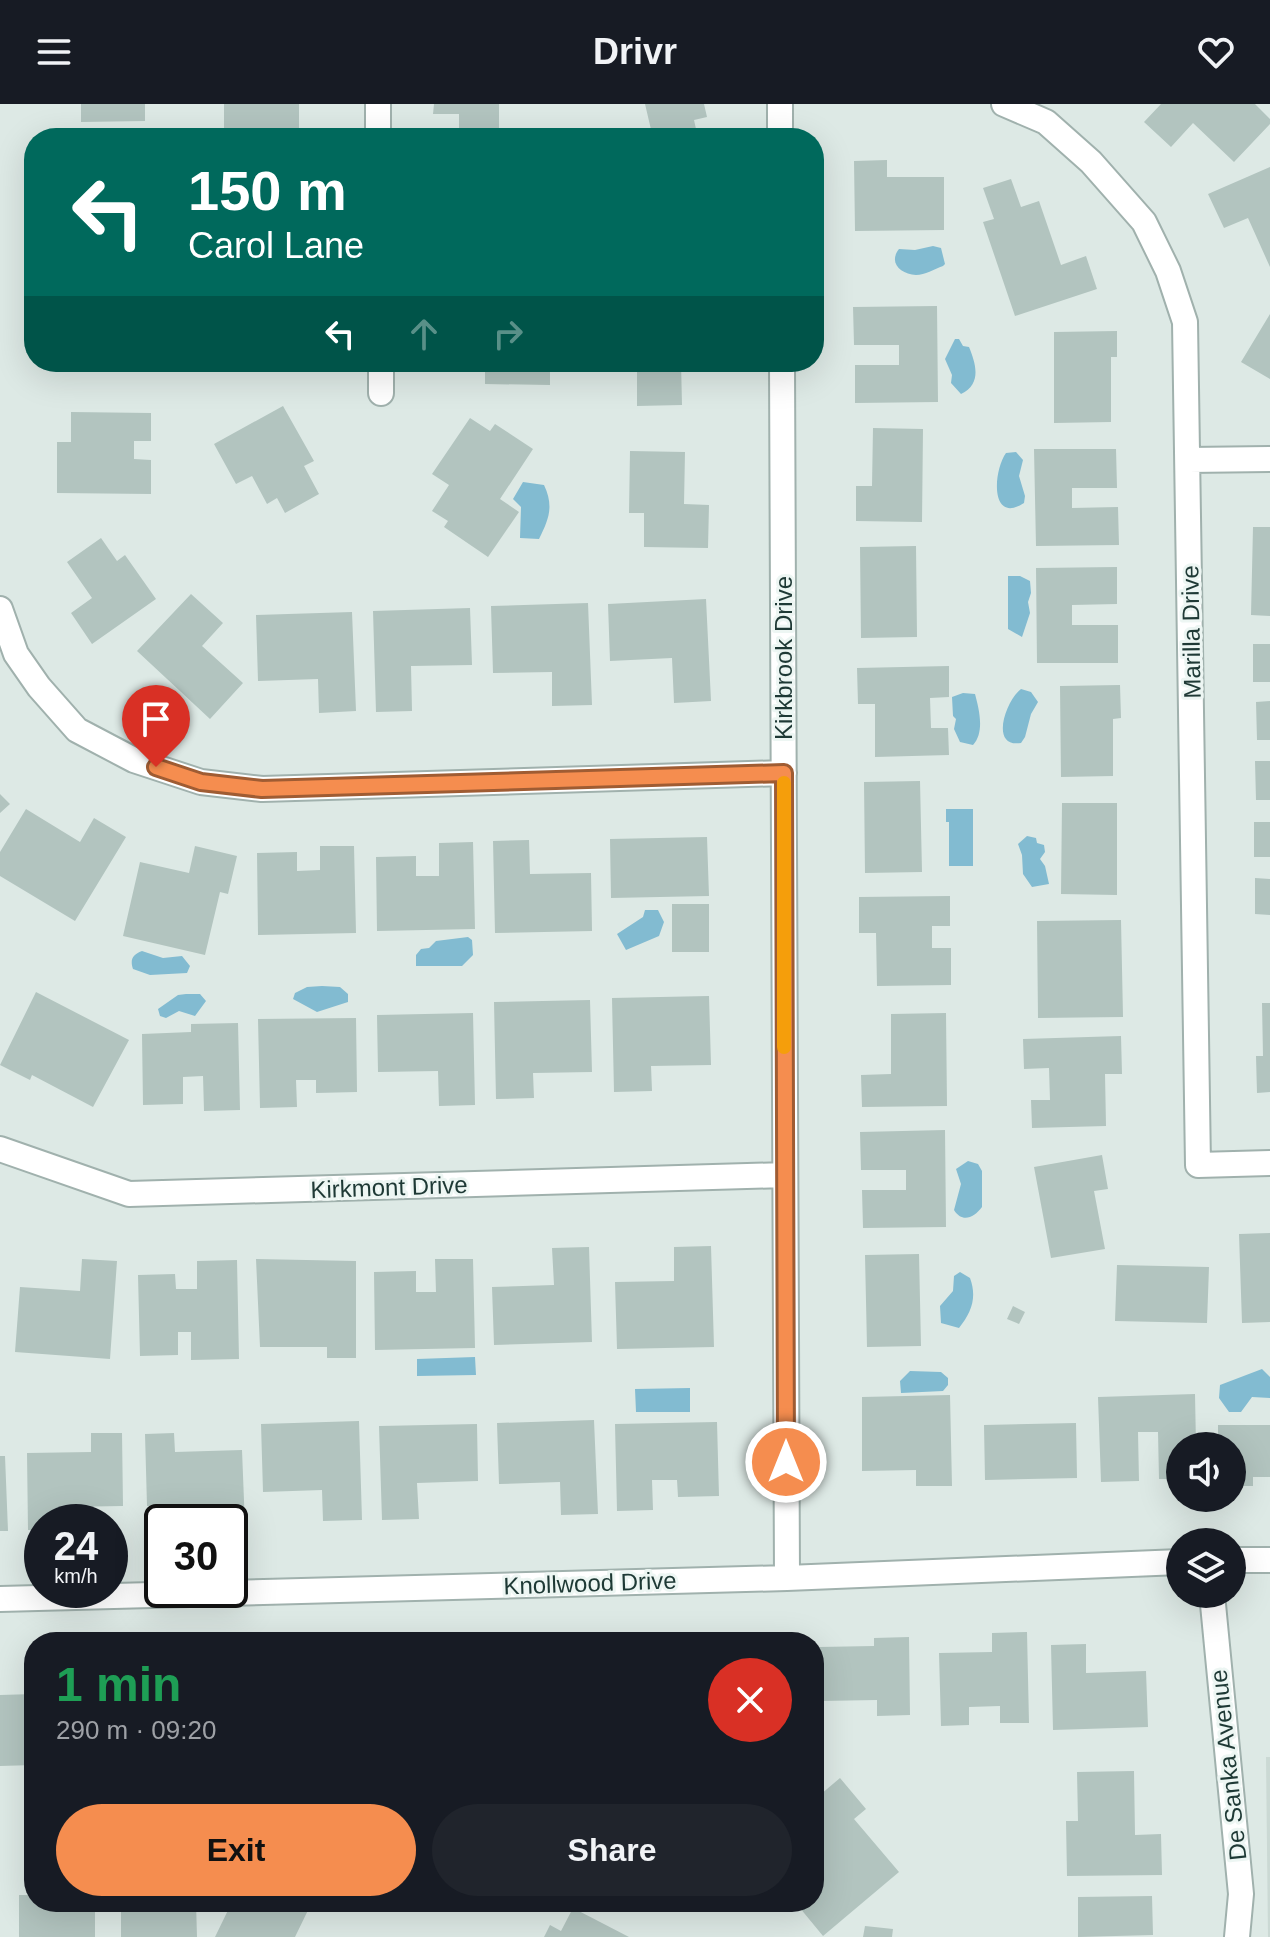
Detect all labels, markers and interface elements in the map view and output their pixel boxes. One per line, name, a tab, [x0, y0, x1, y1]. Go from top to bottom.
icon: menu	[32, 30, 76, 74]
icon: heart	[1194, 30, 1238, 74]
text: Drivr	[593, 31, 677, 72]
text: 150 m	[188, 159, 347, 222]
icon: left	[56, 160, 160, 264]
text: Carol Lane	[188, 225, 364, 266]
icon: left	[318, 312, 362, 356]
icon: ahead	[402, 312, 446, 356]
icon: right	[486, 312, 530, 356]
street label: Marilla Drive	[1176, 565, 1206, 699]
street label: Kirkbrook Drive	[770, 576, 797, 740]
pin	[122, 685, 190, 767]
icon: arrive	[134, 697, 178, 741]
street label: Kirkmont Drive	[310, 1171, 468, 1203]
position arrow	[744, 1420, 828, 1504]
map controls	[1166, 1432, 1246, 1608]
button: sound	[1166, 1432, 1246, 1512]
speed limit sign: 30	[144, 1504, 248, 1608]
text: 24	[54, 1524, 98, 1568]
button: layers	[1166, 1528, 1246, 1608]
text: km/h	[54, 1565, 98, 1587]
street label: Knollwood Drive	[503, 1566, 677, 1600]
text: 1 min	[56, 1658, 181, 1711]
button: close	[708, 1658, 792, 1742]
street label: De Sanka Avenue	[1205, 1668, 1251, 1862]
text: 290 m · 09:20	[56, 1715, 216, 1745]
button: Exit	[56, 1804, 416, 1896]
button: Share	[432, 1804, 792, 1896]

